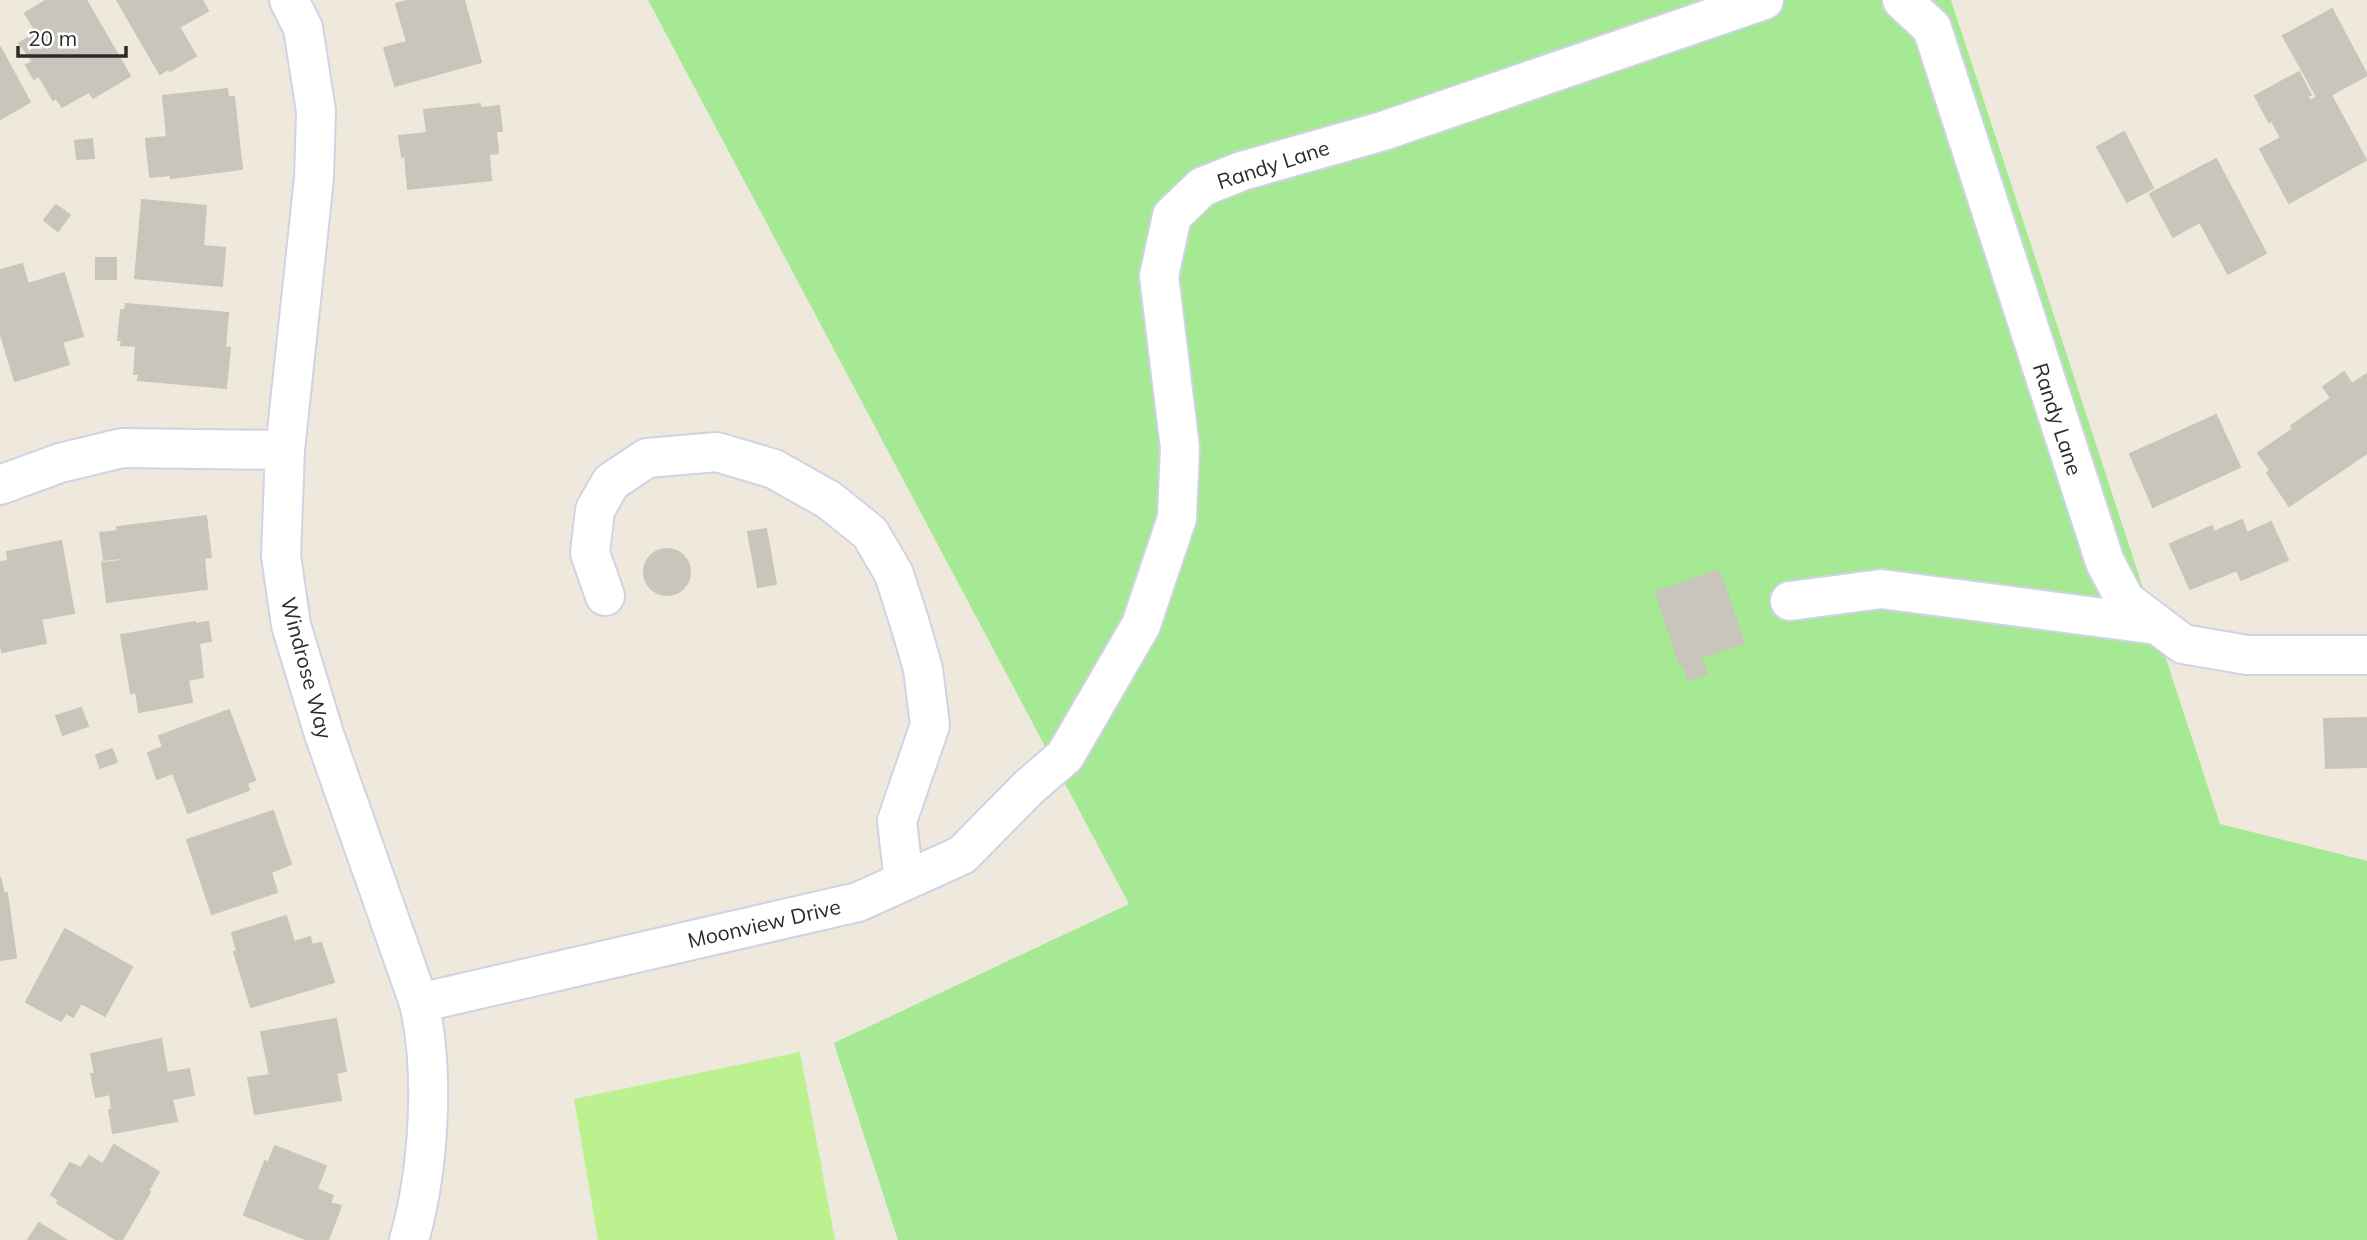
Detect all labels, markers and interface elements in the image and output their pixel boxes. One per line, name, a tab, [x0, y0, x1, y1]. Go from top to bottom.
scale bar	[18, 14, 126, 58]
text: 20 m	[28, 25, 77, 51]
street label: Randy Lane	[1214, 134, 1332, 194]
street label: Randy Lane	[2028, 360, 2088, 478]
street label: Windrose Way	[276, 594, 338, 742]
street label: Moonview Drive	[685, 893, 843, 953]

